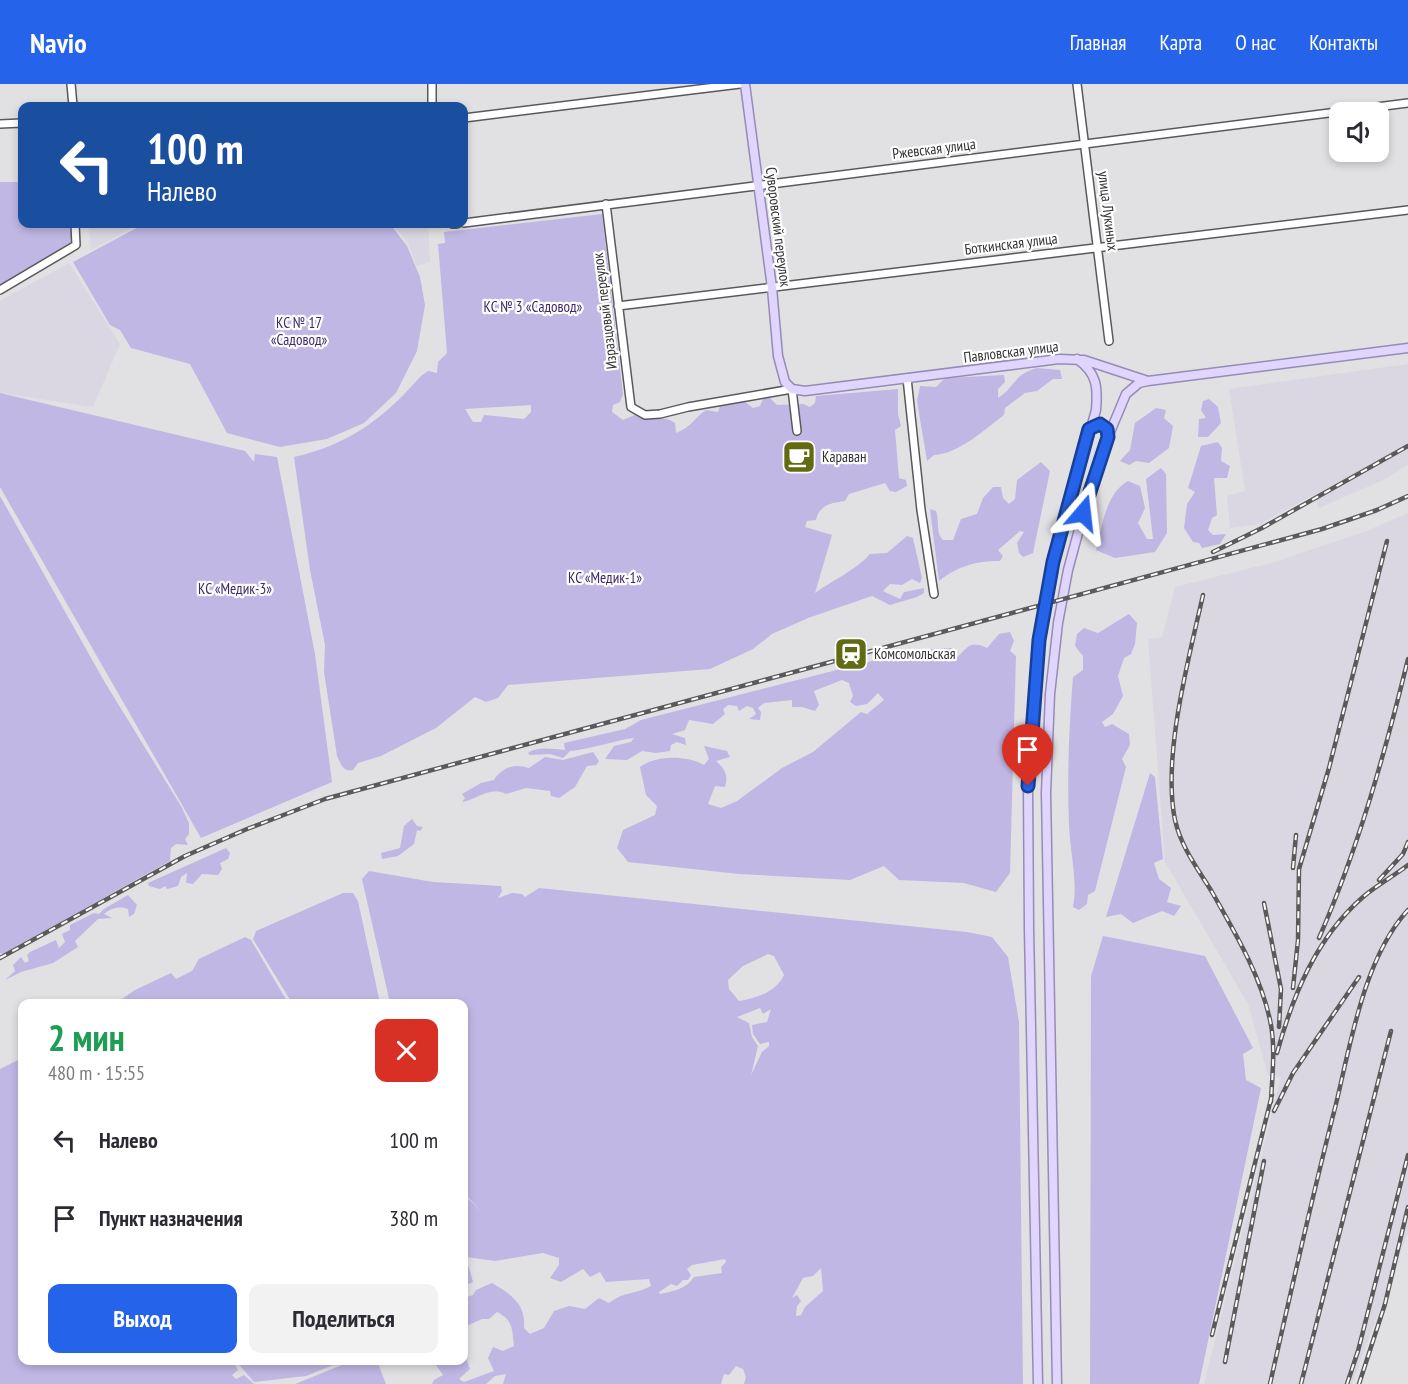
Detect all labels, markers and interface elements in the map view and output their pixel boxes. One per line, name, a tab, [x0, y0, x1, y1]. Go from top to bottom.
text: Navio	[30, 24, 87, 61]
text: Главная	[1070, 29, 1126, 56]
text: Карта	[1159, 29, 1202, 56]
text: О нас	[1235, 29, 1276, 56]
text: Контакты	[1309, 29, 1378, 56]
map controls	[1329, 102, 1389, 162]
button: sound	[1329, 102, 1389, 162]
text: 100 m	[147, 121, 244, 176]
icon: left	[48, 126, 126, 204]
street label: Ржевская улица	[891, 134, 977, 163]
street label: Суворовский переулок	[762, 166, 795, 288]
street label: улица Лукиных	[1094, 170, 1123, 252]
text: Налево	[147, 174, 217, 208]
street label: Боткинская улица	[963, 228, 1058, 259]
street label: Изразцовый переулок	[588, 252, 621, 370]
park label: КС № 3 «Садовод»	[484, 297, 583, 316]
park label: КС № 17 «Садовод»	[271, 313, 328, 349]
street label: Павловская улица	[962, 336, 1059, 367]
cafe icon: Караван	[781, 439, 817, 475]
place label: Караван	[822, 447, 866, 466]
position arrow	[1051, 481, 1115, 545]
park label: КС «Медик-1»	[568, 568, 642, 587]
park label: КС «Медик-3»	[198, 579, 272, 598]
station icon: Комсомольская	[833, 636, 869, 672]
place label: Комсомольская	[874, 644, 956, 663]
pin	[1002, 724, 1053, 786]
icon: arrive	[1011, 733, 1044, 766]
text: 2 мин	[48, 1014, 125, 1061]
button: close	[375, 1019, 438, 1082]
text: 480 m · 15:55	[48, 1060, 145, 1086]
icon: left	[48, 1124, 81, 1157]
text: Налево	[99, 1126, 158, 1154]
text: 100 m	[389, 1126, 438, 1154]
icon: arrive	[48, 1202, 81, 1235]
text: Пункт назначения	[99, 1204, 243, 1232]
text: 380 m	[389, 1204, 438, 1232]
button: Выход	[48, 1284, 237, 1353]
button: Поделиться	[249, 1284, 438, 1353]

